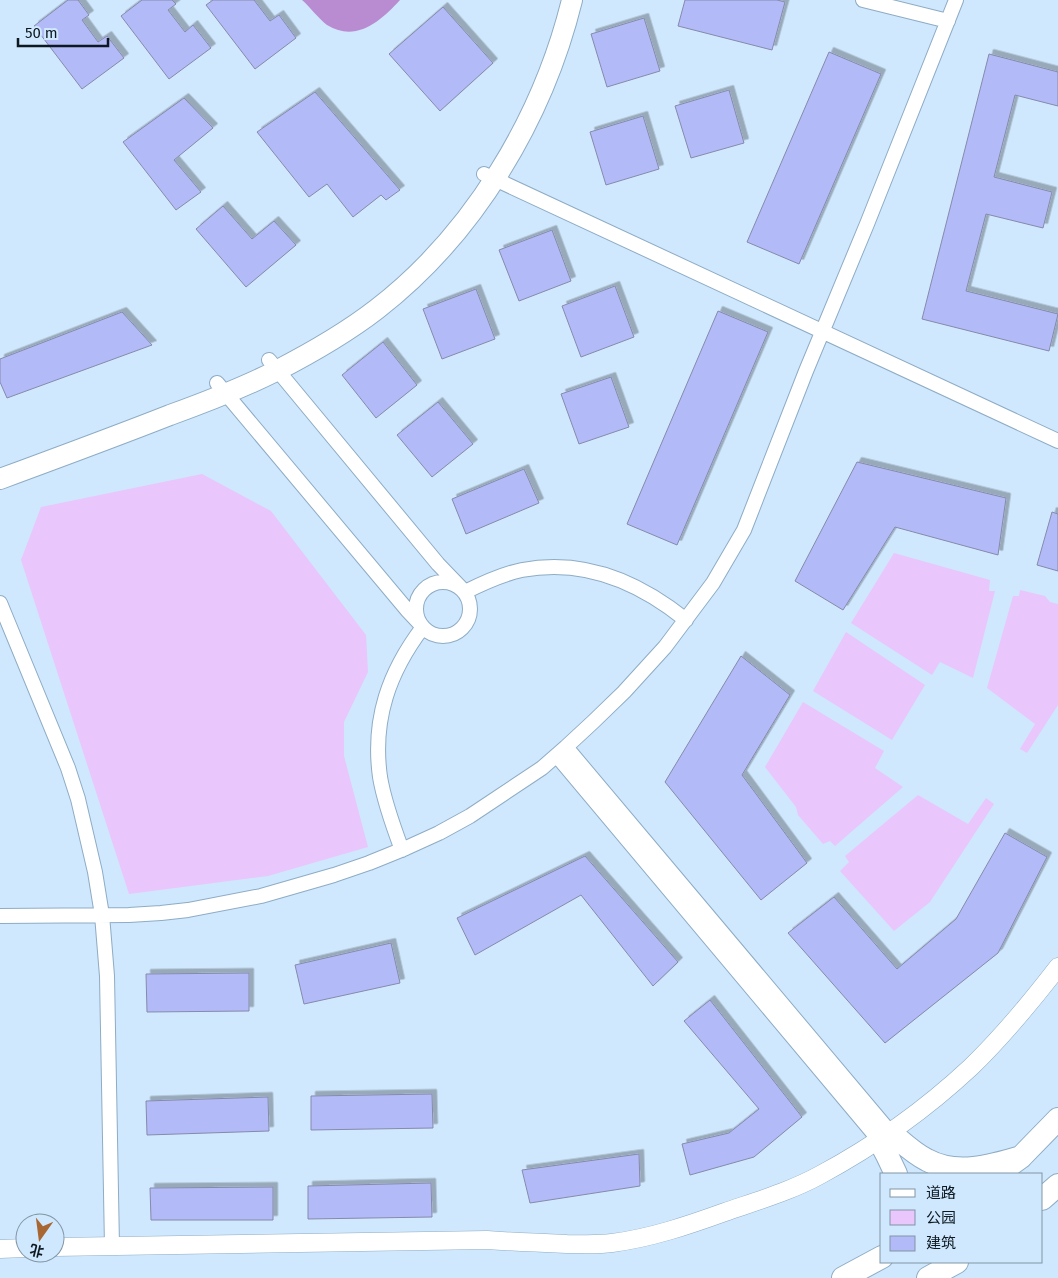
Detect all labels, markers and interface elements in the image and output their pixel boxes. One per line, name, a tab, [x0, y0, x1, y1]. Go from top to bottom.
scale bar	[18, 15, 108, 47]
text: 50 m	[25, 24, 58, 42]
legend	[880, 1173, 1043, 1263]
text: 道路	[926, 1184, 956, 1202]
text: 公园	[926, 1209, 956, 1227]
north arrow	[15, 1213, 65, 1263]
text: 建筑	[926, 1234, 956, 1252]
text: 北	[28, 1240, 46, 1260]

